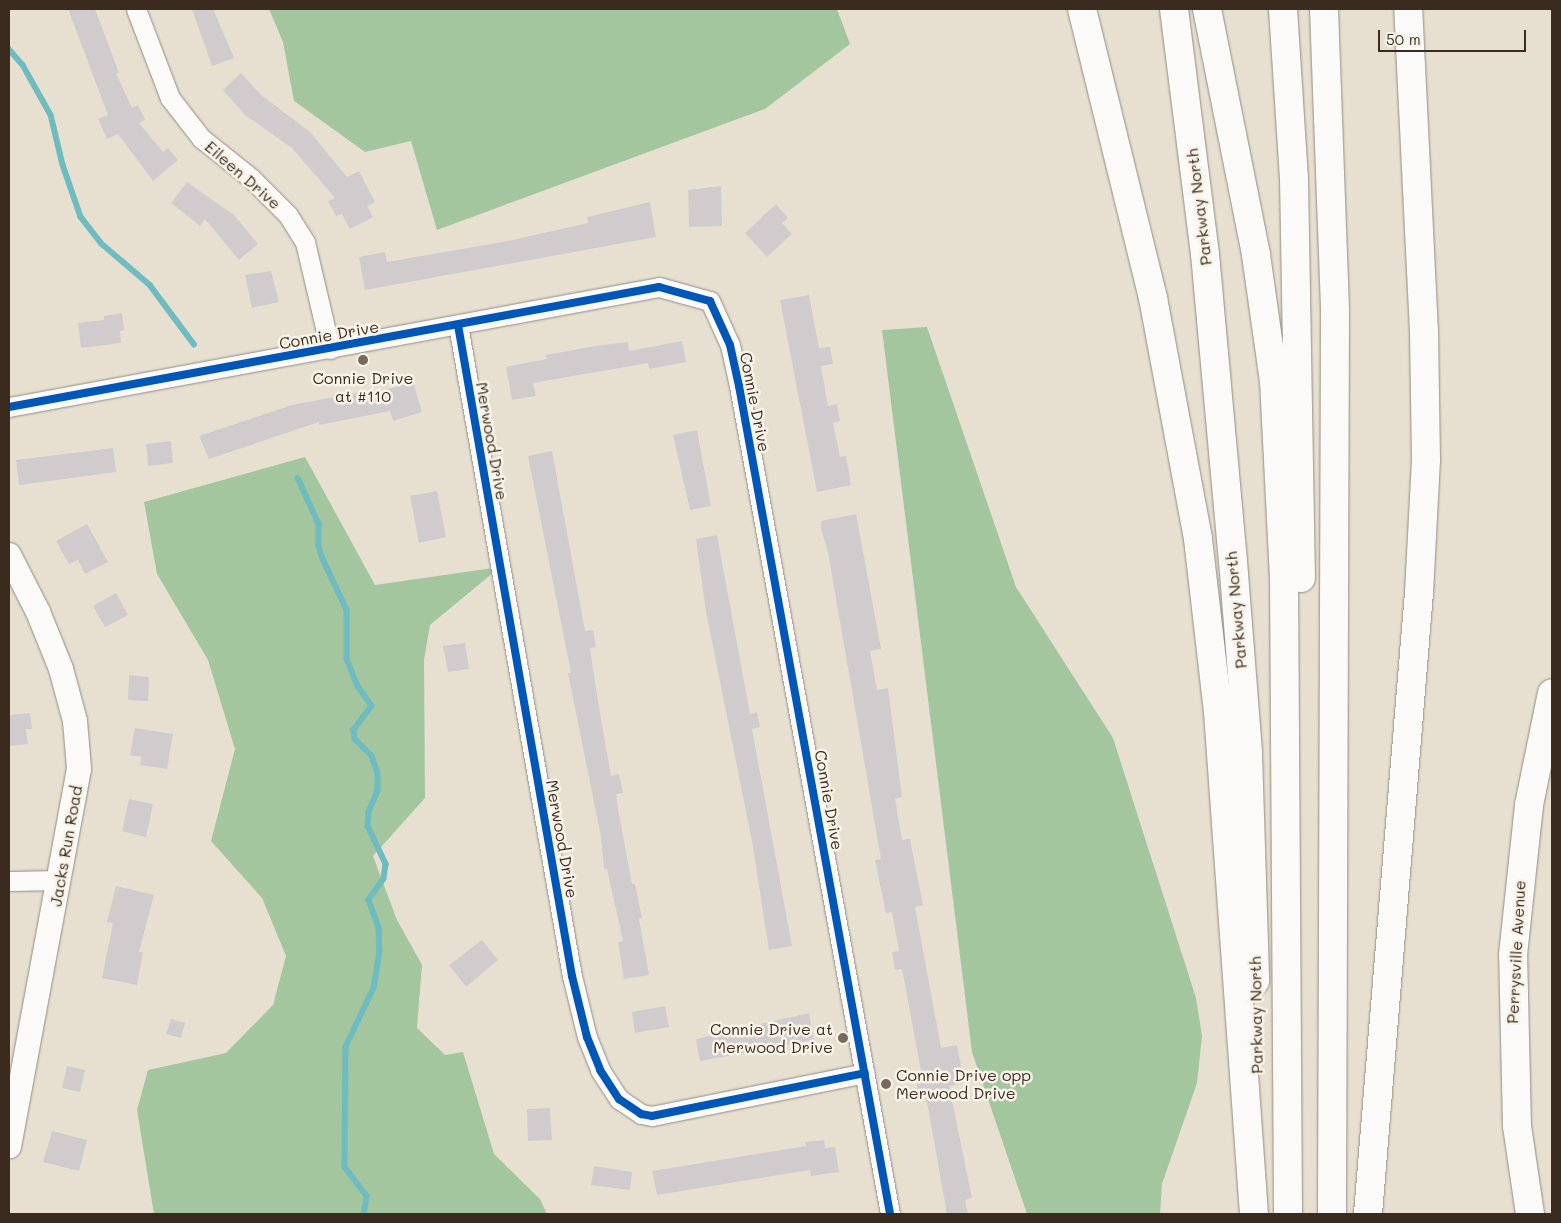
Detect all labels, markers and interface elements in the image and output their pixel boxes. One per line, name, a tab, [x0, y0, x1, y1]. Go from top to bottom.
scale bar	[1381, 20, 1528, 52]
text: 50 m	[1386, 29, 1421, 49]
street label: Eileen Drive	[201, 137, 285, 213]
street label: Parkway North	[1182, 148, 1216, 266]
street label: Connie Drive	[278, 317, 380, 353]
street label: Connie Drive	[736, 351, 774, 453]
marker: Connie Drive at #110	[357, 354, 369, 366]
place label: Connie Drive at #110	[313, 368, 413, 406]
street label: Merwood Drive	[472, 380, 512, 502]
street label: Parkway North	[1221, 551, 1251, 669]
street label: Connie Drive	[811, 749, 847, 851]
street label: Merwood Drive	[542, 778, 582, 900]
street label: Jacks Run Road	[46, 784, 86, 908]
street label: Perrysville Avenue	[1503, 880, 1529, 1024]
street label: Parkway North	[1245, 956, 1267, 1074]
place label: Connie Drive at Merwood Drive	[710, 1019, 833, 1057]
marker: Connie Drive at Merwood Drive	[837, 1032, 849, 1044]
place label: Connie Drive opp Merwood Drive	[896, 1065, 1031, 1103]
marker: Connie Drive opp Merwood Drive	[880, 1078, 892, 1090]

